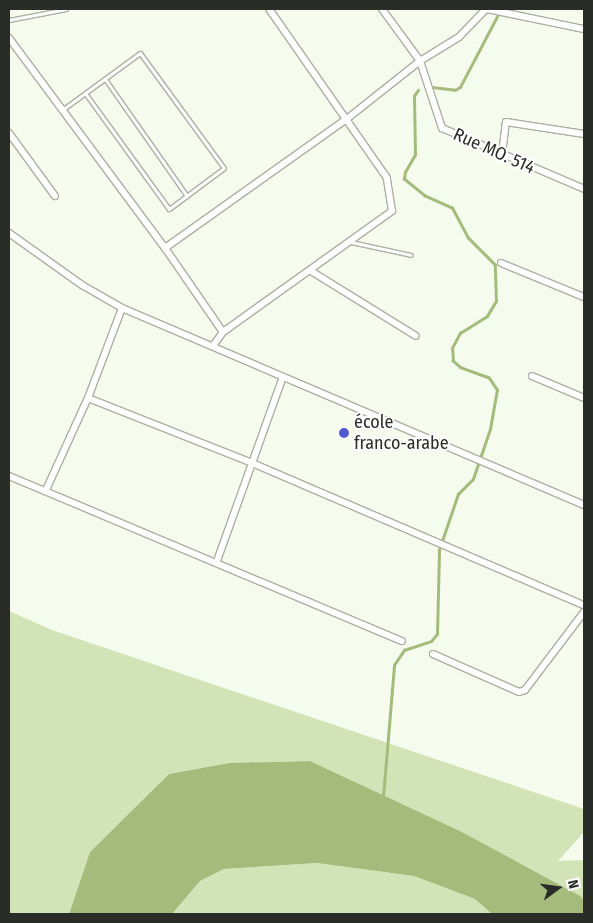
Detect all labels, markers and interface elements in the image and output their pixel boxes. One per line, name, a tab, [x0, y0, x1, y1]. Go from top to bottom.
street label: Rue MO. 514	[450, 123, 538, 179]
place label: école franco-arabe	[354, 412, 449, 454]
marker: école franco-arabe	[338, 427, 350, 439]
north arrow	[533, 863, 583, 913]
text: N	[564, 878, 582, 890]

